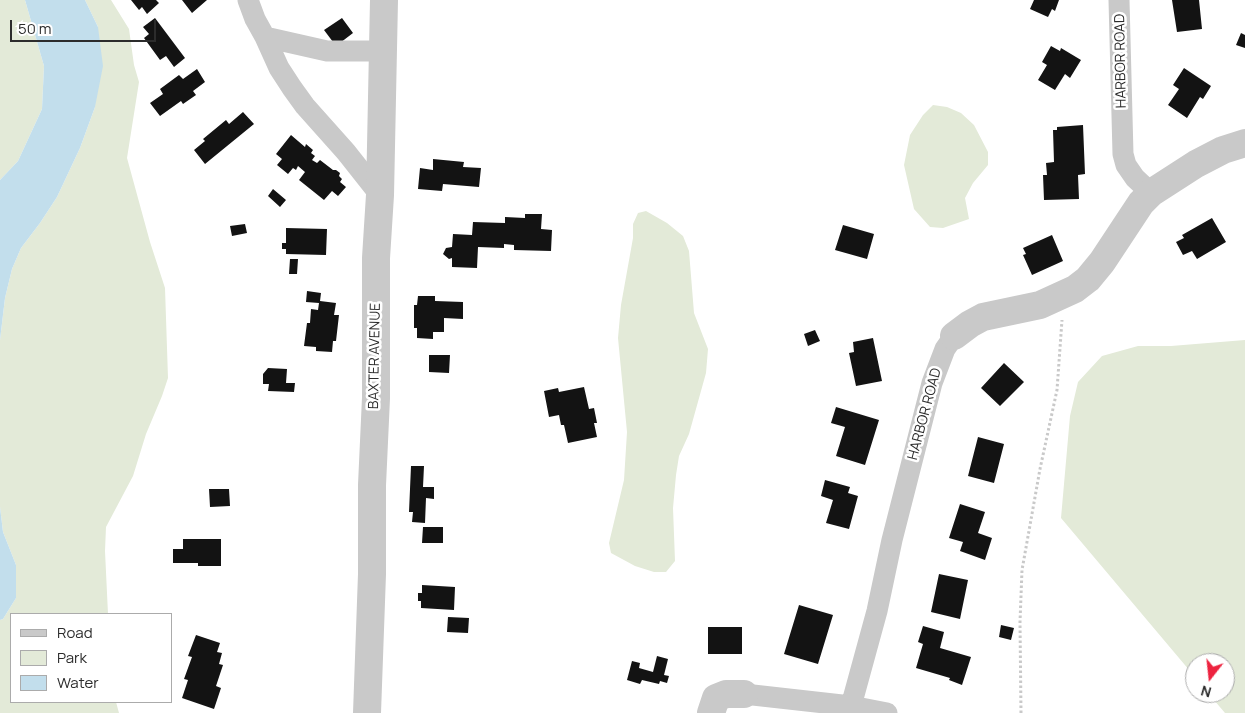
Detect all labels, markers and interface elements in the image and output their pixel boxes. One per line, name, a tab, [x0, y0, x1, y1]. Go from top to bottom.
scale bar	[12, 10, 159, 42]
street label: HARBOR ROAD	[1112, 14, 1130, 108]
text: 50 m	[18, 18, 52, 39]
street label: BAXTER AVENUE	[366, 303, 384, 409]
street label: HARBOR ROAD	[905, 366, 945, 462]
legend	[10, 613, 172, 703]
text: Road	[57, 622, 93, 643]
text: Park	[57, 647, 87, 668]
north arrow	[1185, 653, 1235, 703]
text: Water	[57, 672, 99, 693]
text: N	[1199, 681, 1213, 702]

